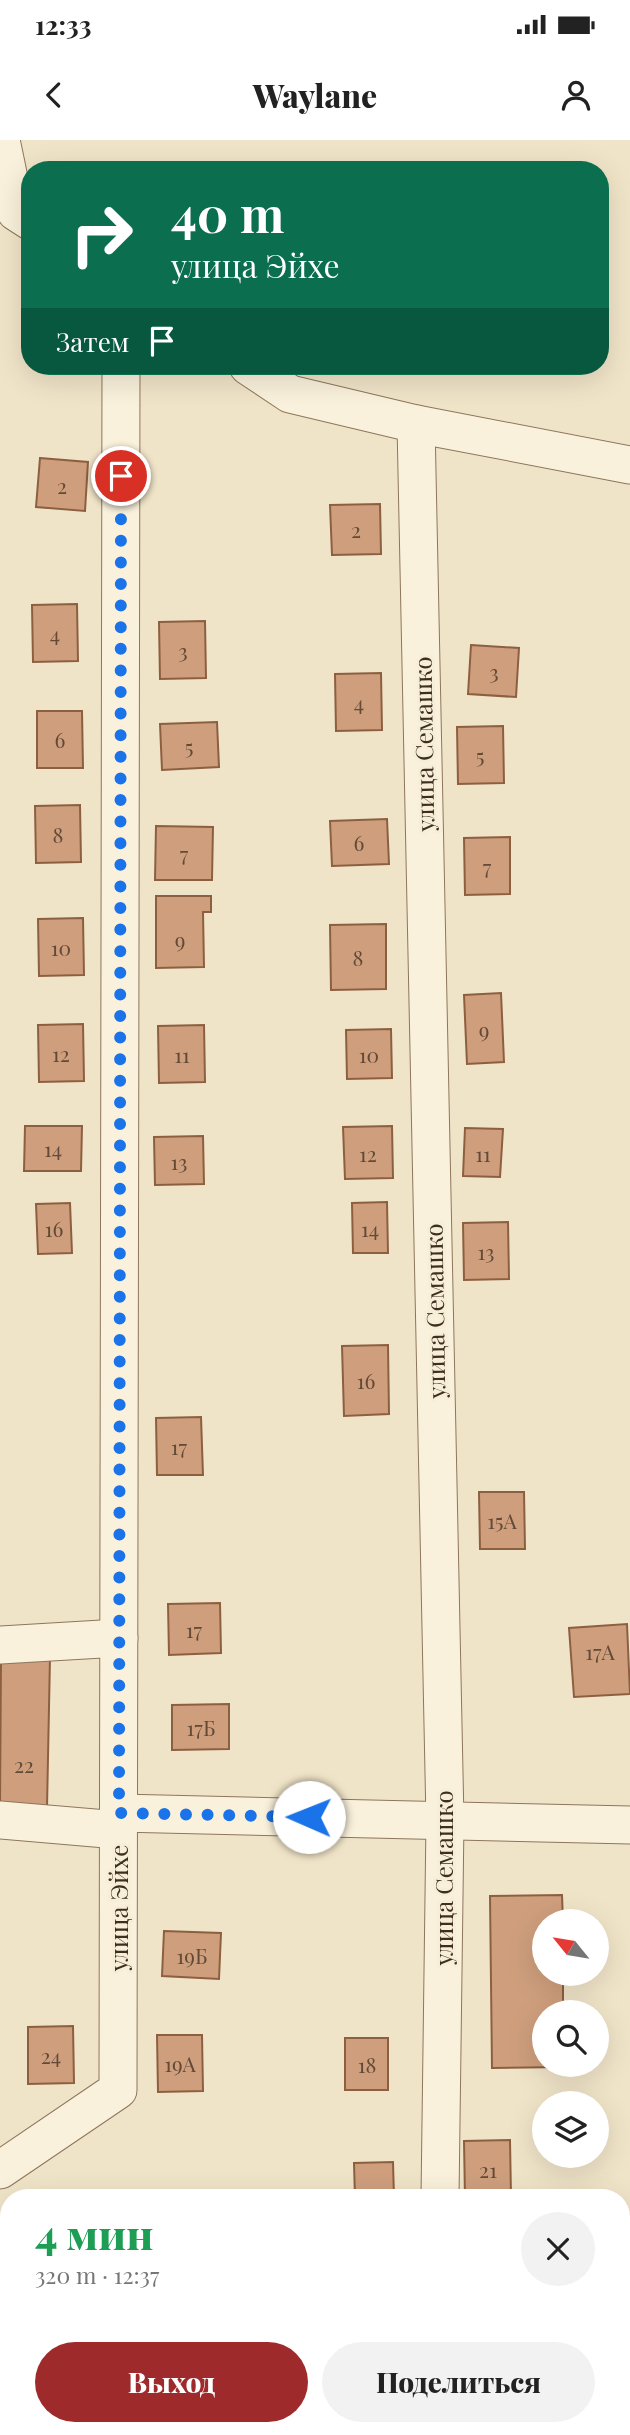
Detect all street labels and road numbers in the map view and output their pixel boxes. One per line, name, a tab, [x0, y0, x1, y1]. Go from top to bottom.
street label: улица Семашко	[405, 656, 441, 833]
street label: улица Семашко	[416, 1223, 452, 1400]
street label: улица Семашко	[427, 1790, 459, 1967]
street label: улица Эйхе	[102, 1845, 134, 1972]

